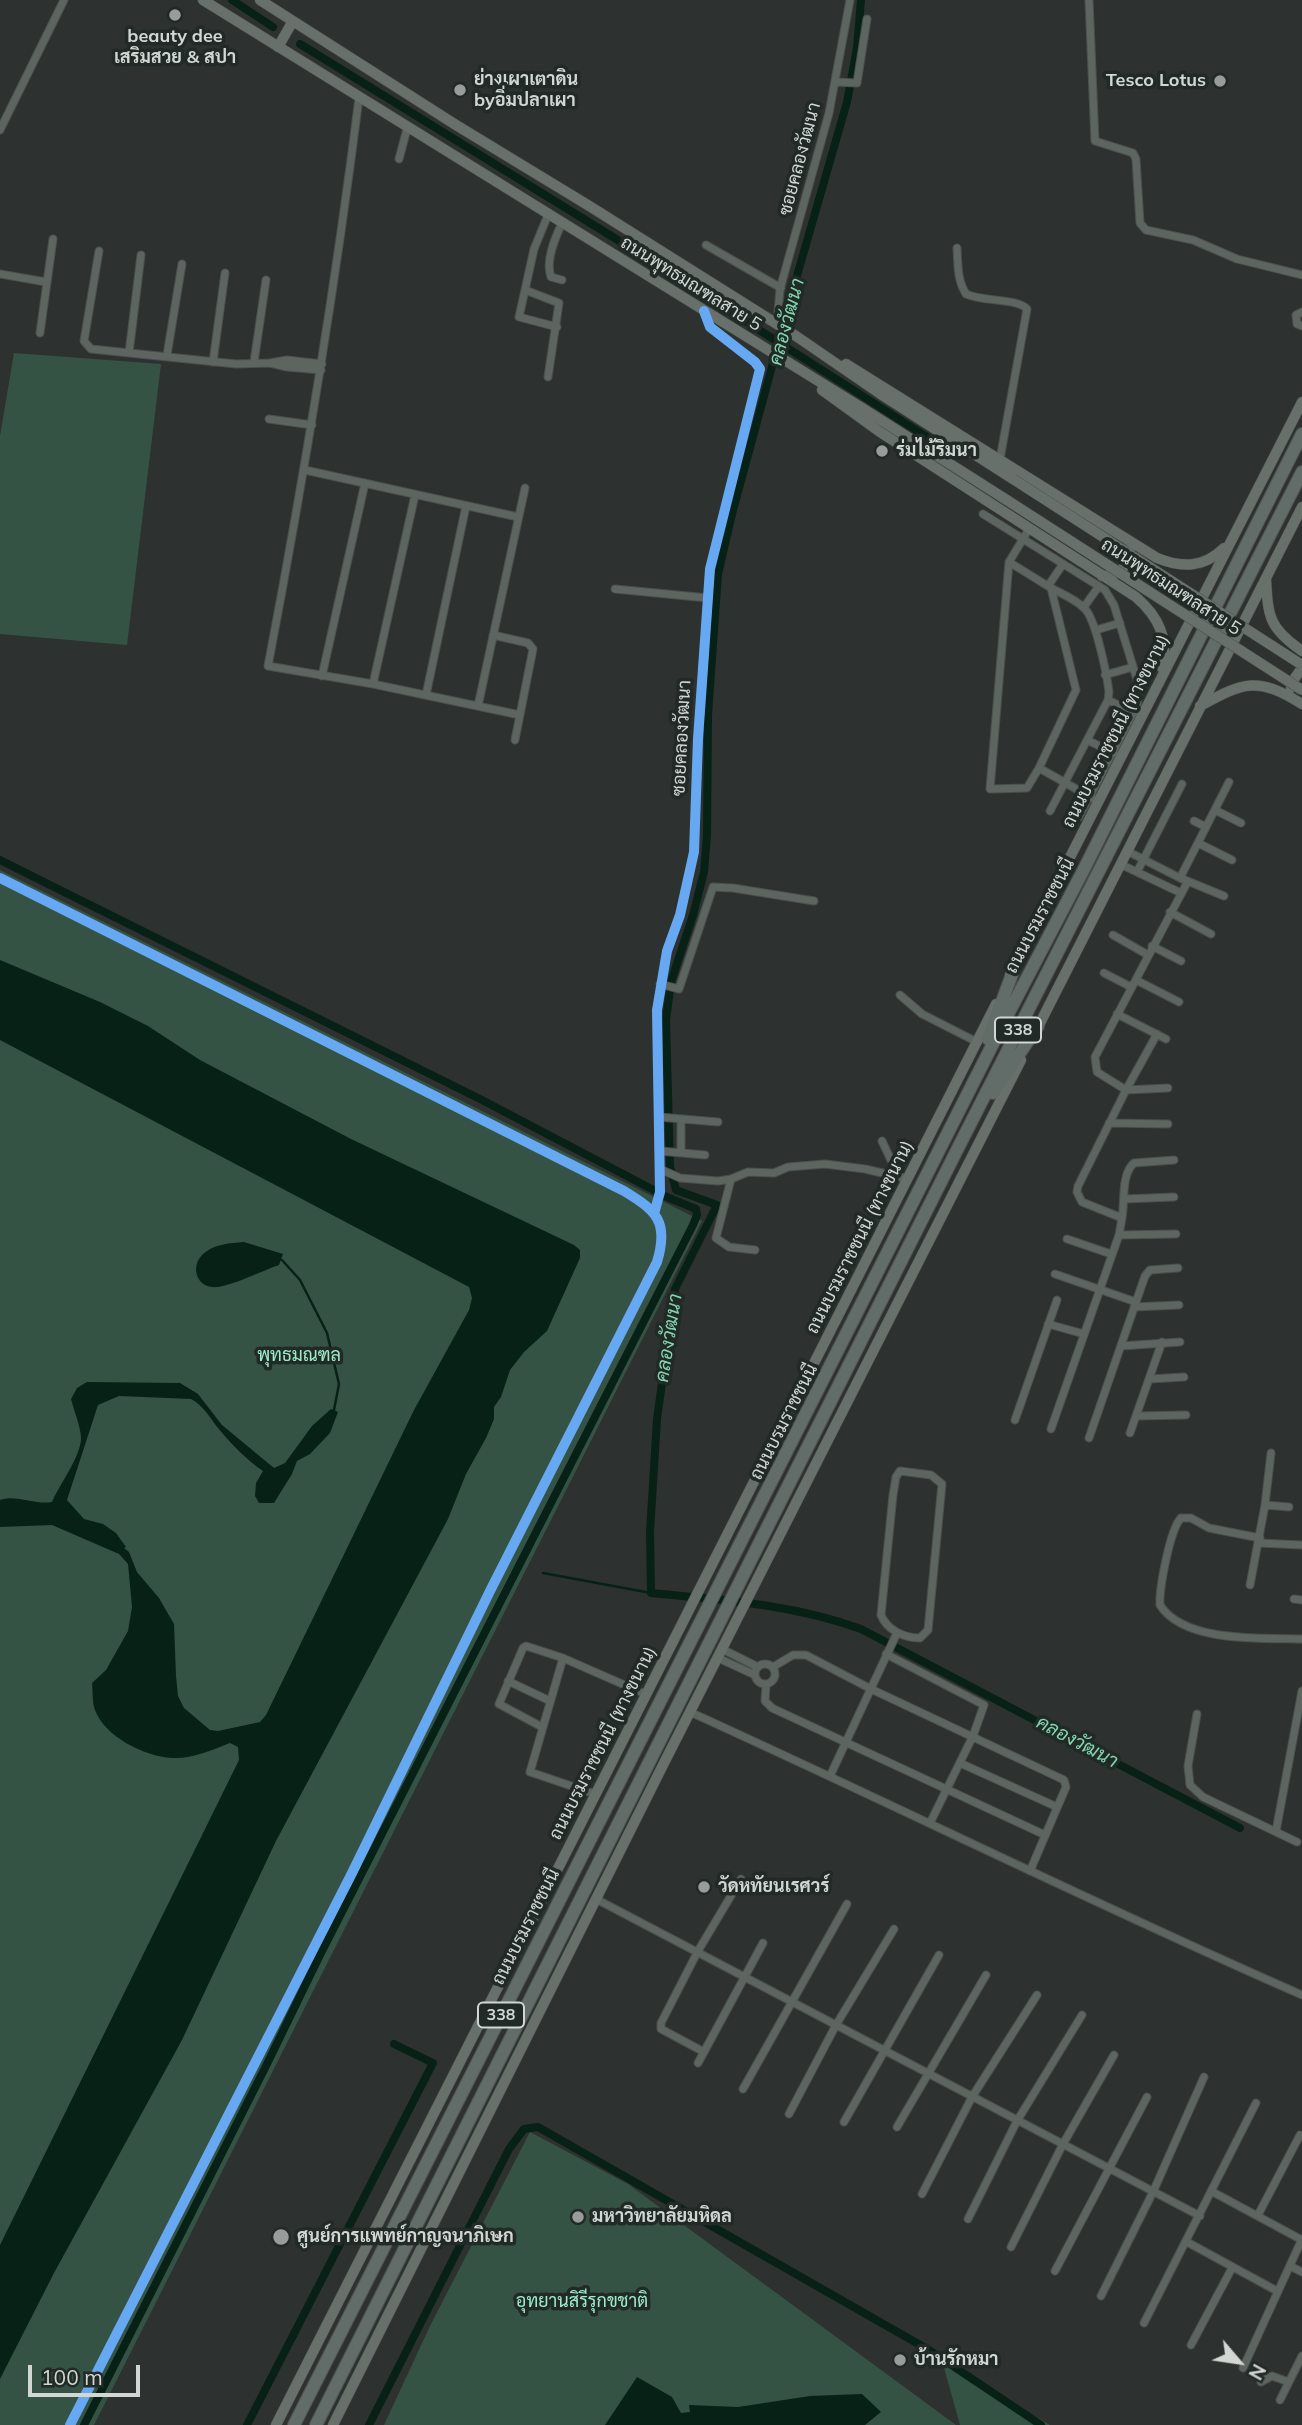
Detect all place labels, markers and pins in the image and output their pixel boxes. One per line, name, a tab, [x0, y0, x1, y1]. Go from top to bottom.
marker: beauty dee เสริมสวย & สปา	[167, 7, 183, 23]
place label: beauty dee เสริมสวย & สปา	[114, 26, 236, 68]
place label: ย่างเผาเตาดิน byอิ่มปลาเผา	[474, 69, 578, 112]
place label: Tesco Lotus	[1106, 70, 1206, 92]
marker: Tesco Lotus	[1212, 73, 1228, 89]
marker: ย่างเผาเตาดิน byอิ่มปลาเผา	[452, 82, 468, 98]
place label: ร่มไม้ริมนา	[896, 440, 977, 462]
marker: ร่มไม้ริมนา	[874, 443, 890, 459]
place label: วัดหทัยนเรศวร์	[718, 1876, 829, 1898]
marker: วัดหทัยนเรศวร์	[696, 1879, 712, 1895]
place label: มหาวิทยาลัยมหิดล	[592, 2206, 732, 2228]
marker: มหาวิทยาลัยมหิดล	[570, 2209, 586, 2225]
place label: ศูนย์การแพทย์กาญจนาภิเษก	[297, 2226, 514, 2248]
marker: ศูนย์การแพทย์กาญจนาภิเษก	[271, 2227, 291, 2247]
place label: บ้านรักหมา	[914, 2349, 998, 2371]
marker: บ้านรักหมา	[892, 2352, 908, 2368]

